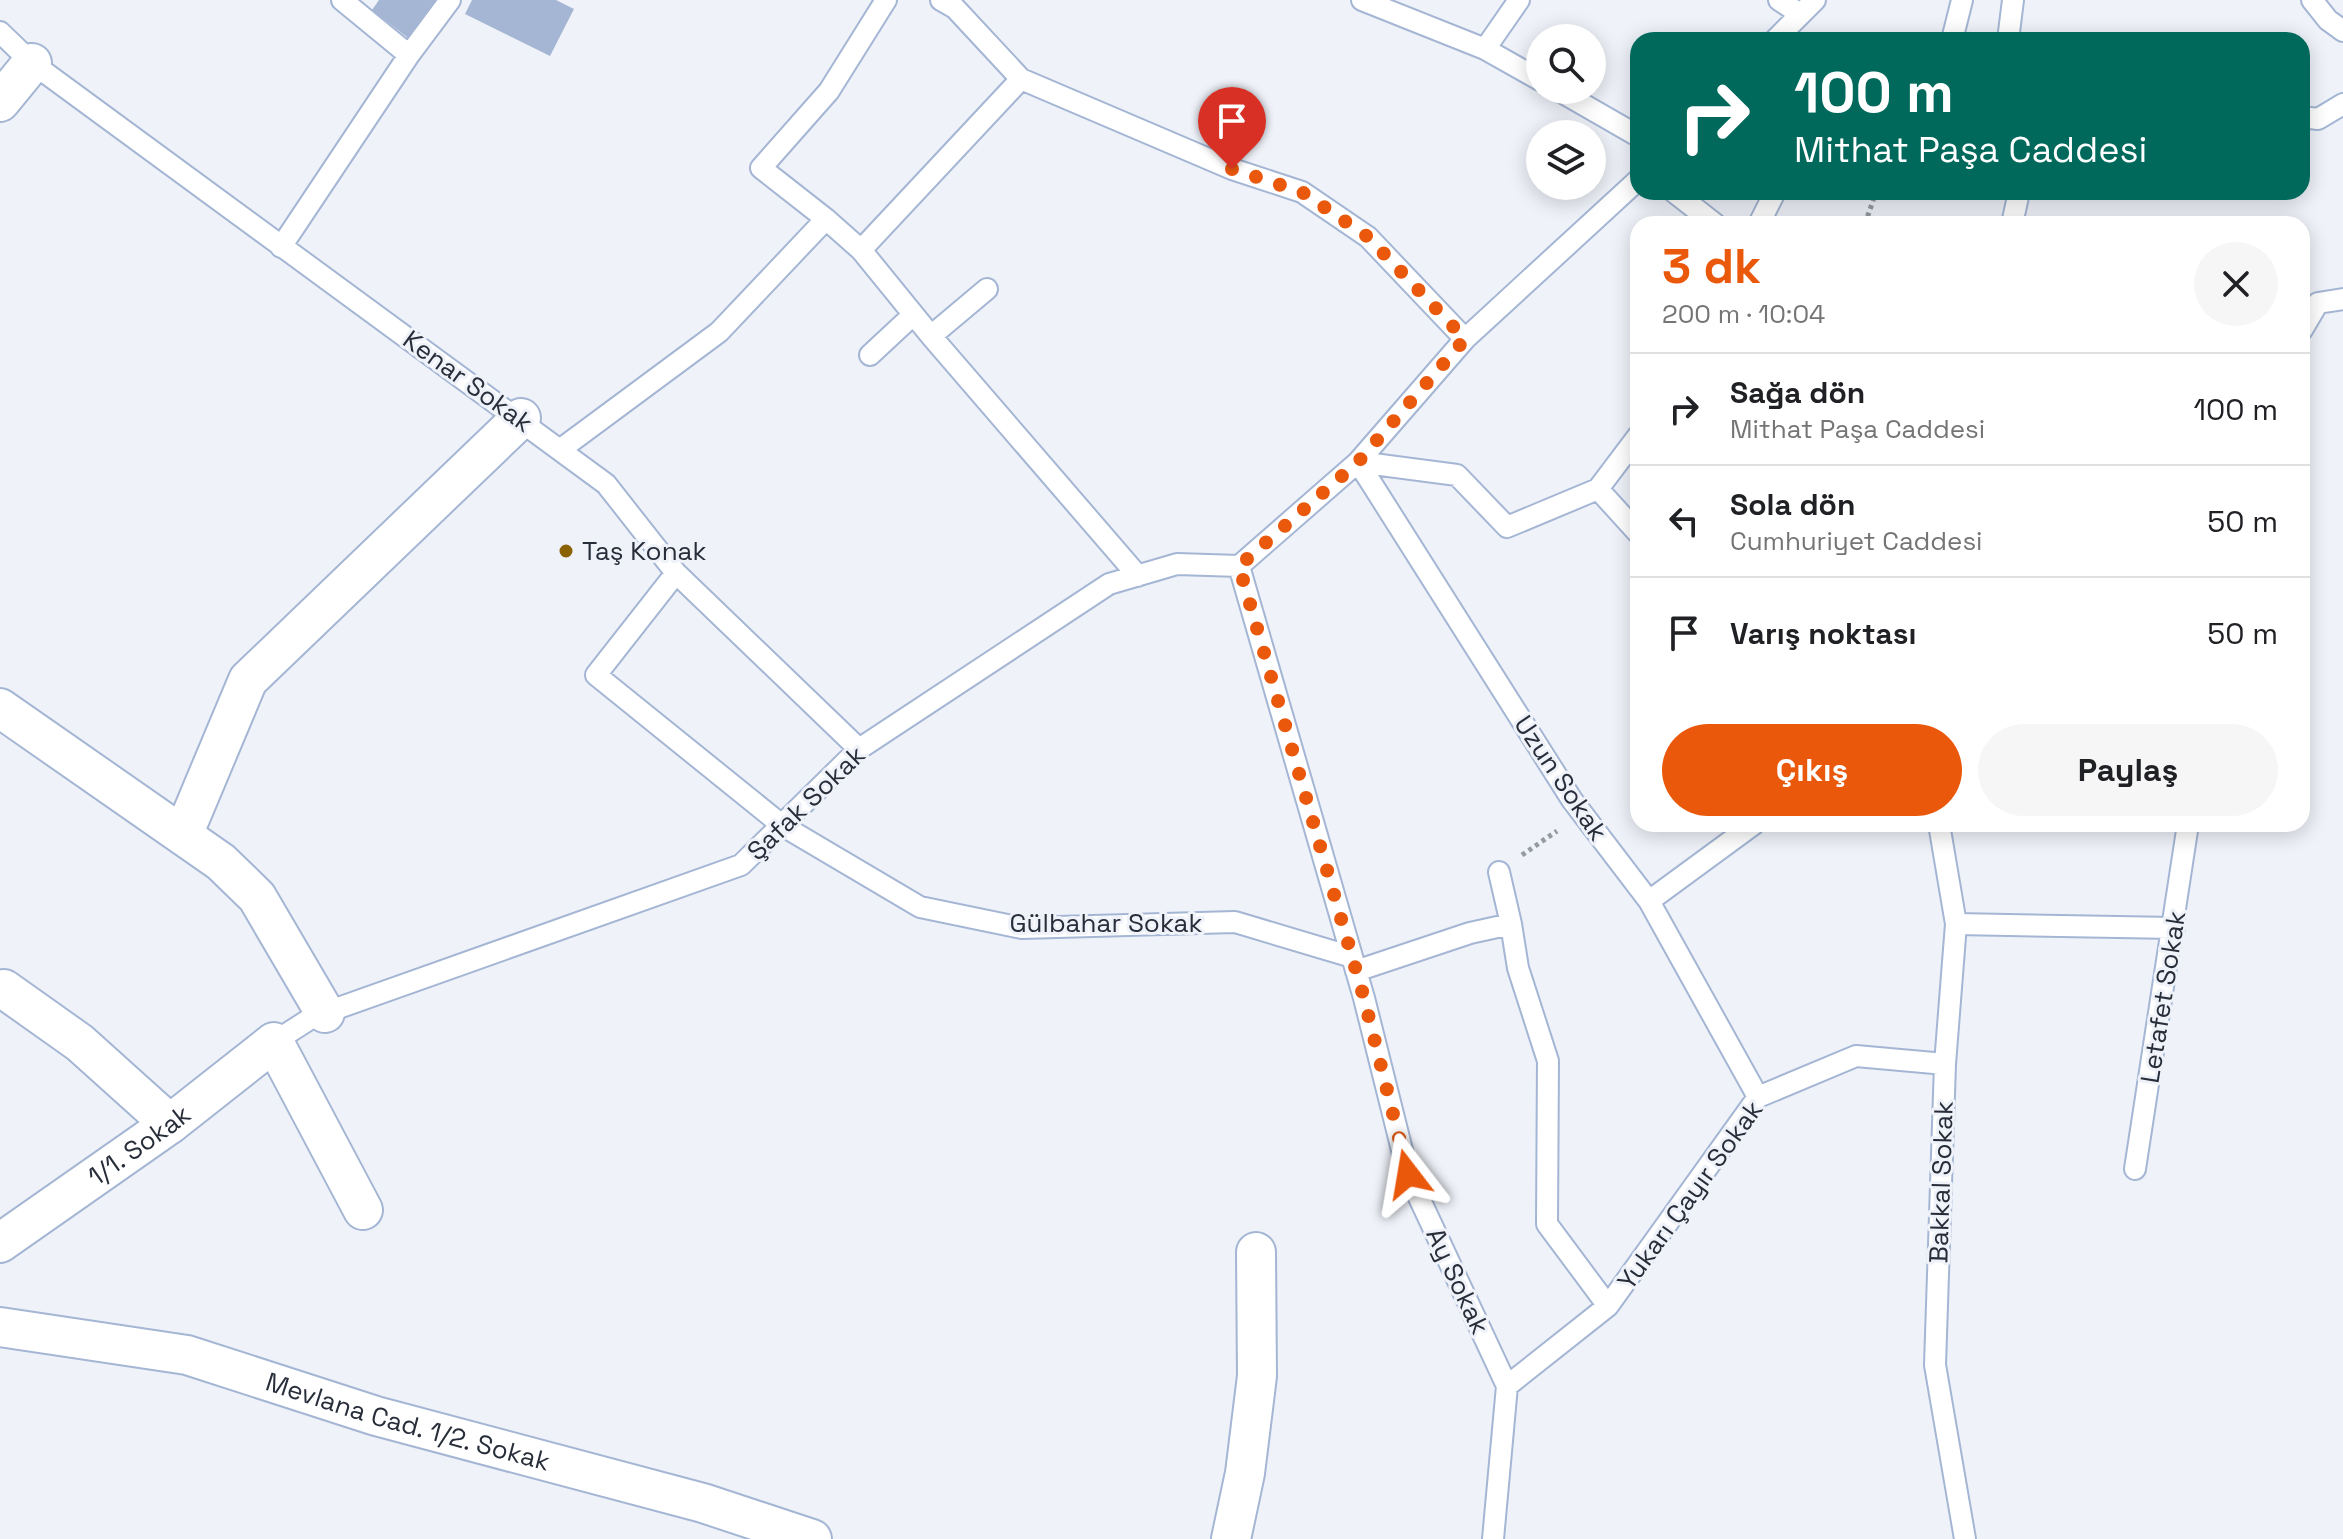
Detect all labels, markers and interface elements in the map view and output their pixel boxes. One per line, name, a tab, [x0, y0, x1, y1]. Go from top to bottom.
map controls	[1526, 24, 1606, 200]
button: search	[1526, 24, 1606, 104]
text: 100 m	[1794, 57, 1954, 128]
icon: right	[1662, 64, 1766, 168]
pin	[1198, 87, 1266, 169]
icon: arrive	[1210, 99, 1254, 143]
button: layers	[1526, 120, 1606, 200]
text: Mithat Paşa Caddesi	[1794, 127, 2147, 173]
text: 3 dk	[1662, 236, 1761, 297]
button: close	[2194, 242, 2278, 326]
text: 200 m · 10:04	[1662, 297, 1825, 331]
street label: Kenar Sokak	[396, 322, 540, 440]
text: Sağa dön	[1730, 373, 1865, 412]
icon: right	[1662, 387, 1706, 431]
text: 100 m	[2193, 390, 2278, 429]
text: Mithat Paşa Caddesi	[1730, 412, 1985, 446]
text: Sola dön	[1730, 485, 1855, 524]
icon: left	[1662, 499, 1706, 543]
text: 50 m	[2207, 502, 2278, 541]
text: Cumhuriyet Caddesi	[1730, 524, 1982, 558]
place label: Taş Konak	[582, 534, 707, 568]
marker: Taş Konak	[557, 542, 575, 560]
icon: arrive	[1662, 611, 1706, 655]
text: Varış noktası	[1730, 614, 1917, 653]
text: 50 m	[2207, 614, 2278, 653]
street label: Uzun Sokak	[1507, 709, 1615, 847]
button: Çıkış	[1662, 724, 1962, 816]
button: Paylaş	[1978, 724, 2278, 816]
street label: Şafak Sokak	[740, 738, 872, 868]
street label: Gülbahar Sokak	[1009, 906, 1203, 940]
street label: Letafet Sokak	[2133, 908, 2193, 1086]
street label: Yukarı Çayır Sokak	[1610, 1094, 1770, 1296]
street label: 1/1. Sokak	[81, 1097, 198, 1193]
street label: Bakkal Sokak	[1921, 1100, 1961, 1264]
position arrow	[1366, 1132, 1450, 1216]
street label: Ay Sokak	[1419, 1222, 1497, 1340]
street label: Mevlana Cad. 1/2. Sokak	[262, 1365, 554, 1479]

